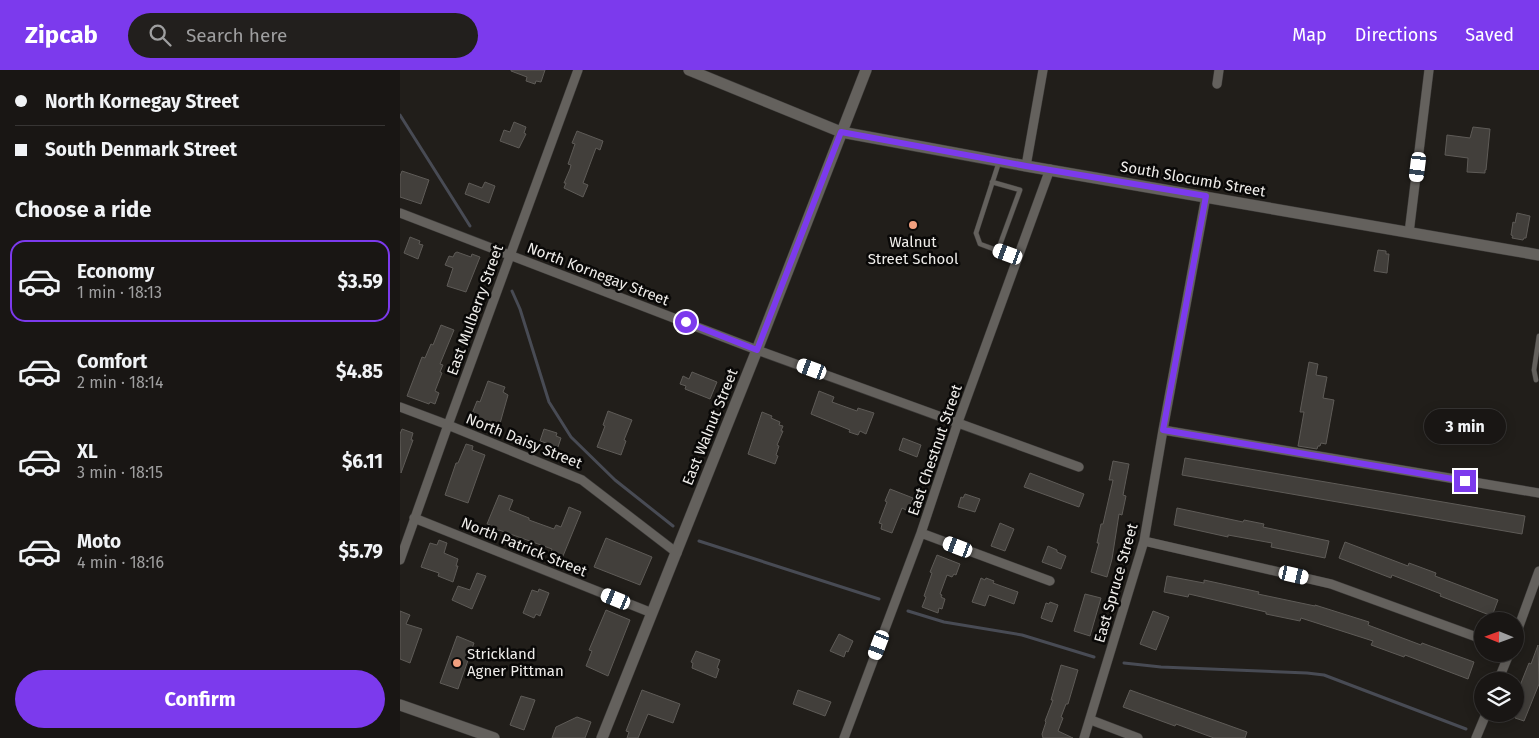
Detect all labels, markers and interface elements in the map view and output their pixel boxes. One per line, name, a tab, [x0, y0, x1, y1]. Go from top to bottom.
search box	[128, 13, 478, 58]
text: Zipcab	[25, 21, 98, 49]
icon: search	[146, 21, 174, 49]
text: Search here	[186, 24, 287, 47]
text: Map	[1292, 24, 1327, 46]
text: Directions	[1355, 24, 1437, 46]
text: Saved	[1465, 24, 1514, 46]
text: North Kornegay Street	[45, 90, 239, 113]
text: South Denmark Street	[45, 138, 237, 161]
car	[1408, 151, 1427, 183]
street label: South Slocumb Street	[1119, 157, 1268, 201]
text: Choose a ride	[15, 196, 151, 223]
marker: Walnut Street School	[907, 219, 919, 231]
place label: Walnut Street School	[868, 233, 959, 268]
street label: North Kornegay Street	[524, 239, 672, 310]
street label: East Mulberry Street	[443, 242, 507, 378]
car	[991, 242, 1024, 266]
icon: car	[17, 259, 62, 304]
text: Economy	[77, 260, 154, 283]
text: $3.59	[337, 270, 383, 293]
text: 1 min · 18:13	[77, 283, 162, 302]
route start	[675, 311, 697, 333]
icon: car	[17, 349, 62, 394]
text: Comfort	[77, 350, 147, 373]
car	[795, 357, 828, 381]
text: $4.85	[336, 360, 383, 383]
street label: East Walnut Street	[678, 366, 742, 488]
text: 2 min · 18:14	[77, 373, 163, 392]
street label: East Chestnut Street	[904, 382, 966, 518]
callout: 3 min	[1424, 408, 1506, 444]
street label: North Daisy Street	[463, 409, 585, 473]
text: 3 min	[1445, 417, 1485, 436]
icon: car	[17, 439, 62, 484]
text: XL	[77, 440, 98, 463]
text: $6.11	[342, 450, 383, 473]
text: 3 min · 18:15	[77, 463, 163, 482]
route end	[1454, 470, 1476, 492]
street label: North Patrick Street	[459, 514, 590, 581]
street label: East Spruce Street	[1090, 521, 1142, 645]
icon: car	[17, 529, 62, 574]
text: Moto	[77, 530, 121, 553]
car	[941, 535, 974, 559]
text: $5.79	[339, 540, 383, 563]
text: 4 min · 18:16	[77, 553, 164, 572]
car	[1277, 564, 1310, 586]
car	[599, 586, 632, 612]
north arrow	[1474, 612, 1524, 662]
map controls	[1474, 612, 1524, 722]
car	[866, 628, 891, 662]
place label: Strickland Agner Pittman	[467, 645, 564, 680]
marker: Strickland Agner Pittman	[451, 657, 463, 669]
button: Confirm	[15, 670, 385, 728]
button: layers	[1474, 672, 1524, 722]

